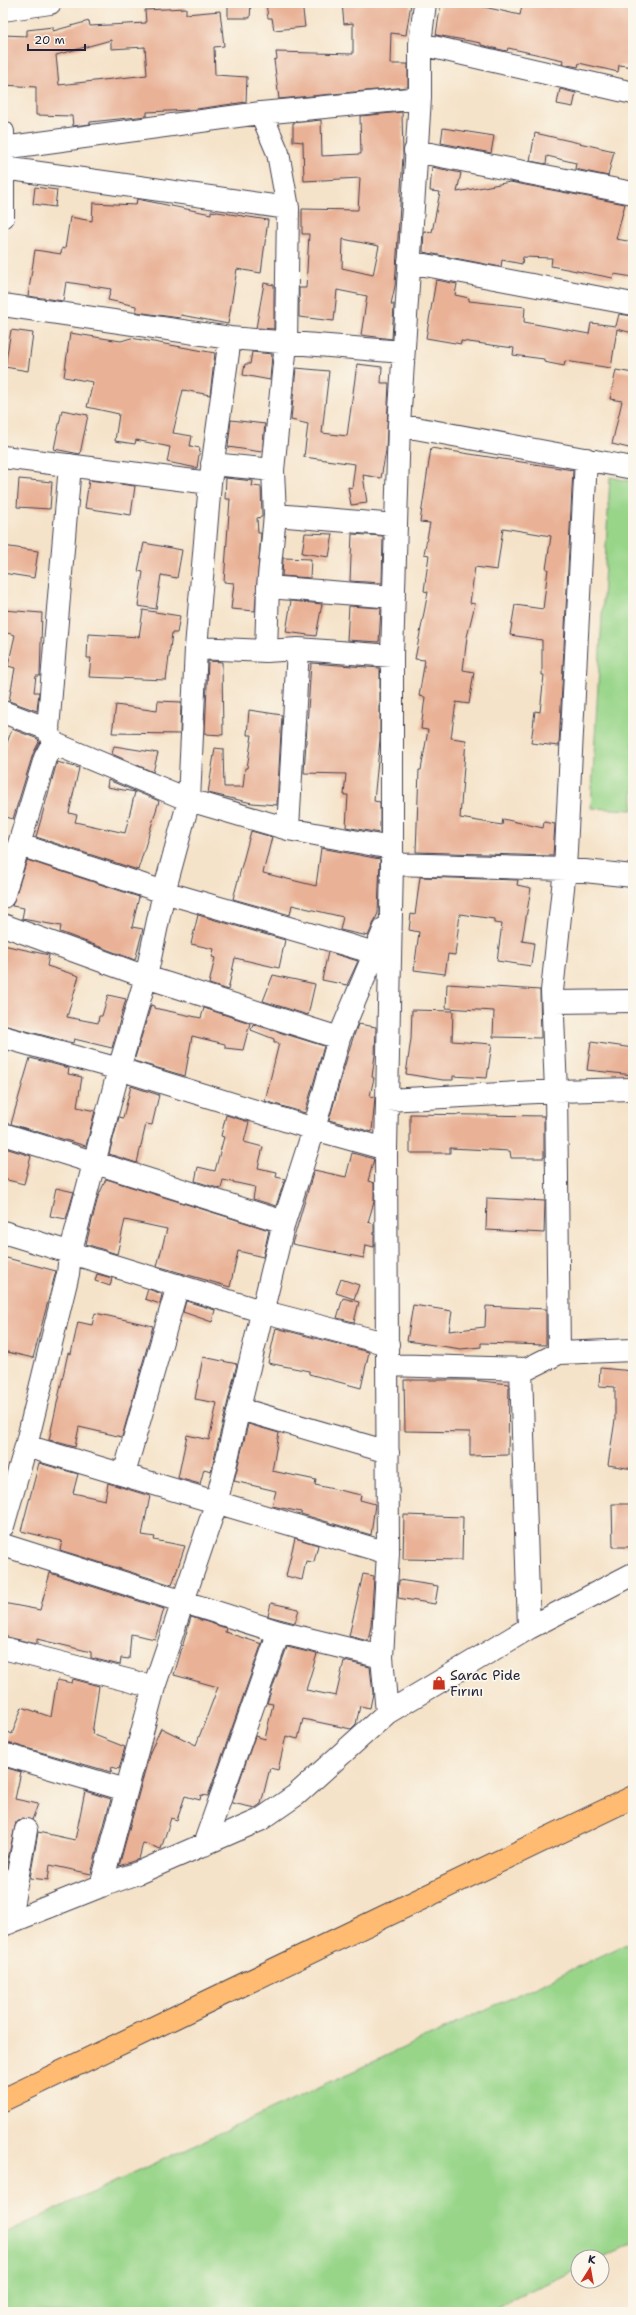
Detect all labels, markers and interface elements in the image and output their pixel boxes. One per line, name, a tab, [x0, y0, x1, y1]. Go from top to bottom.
scale bar	[28, 26, 85, 52]
text: 20 m	[34, 32, 65, 48]
place label: Sarac Pide Fırını	[450, 1666, 521, 1700]
shop icon: Sarac Pide Fırını	[431, 1675, 447, 1691]
north arrow	[570, 2249, 610, 2289]
text: K	[587, 2252, 597, 2268]

